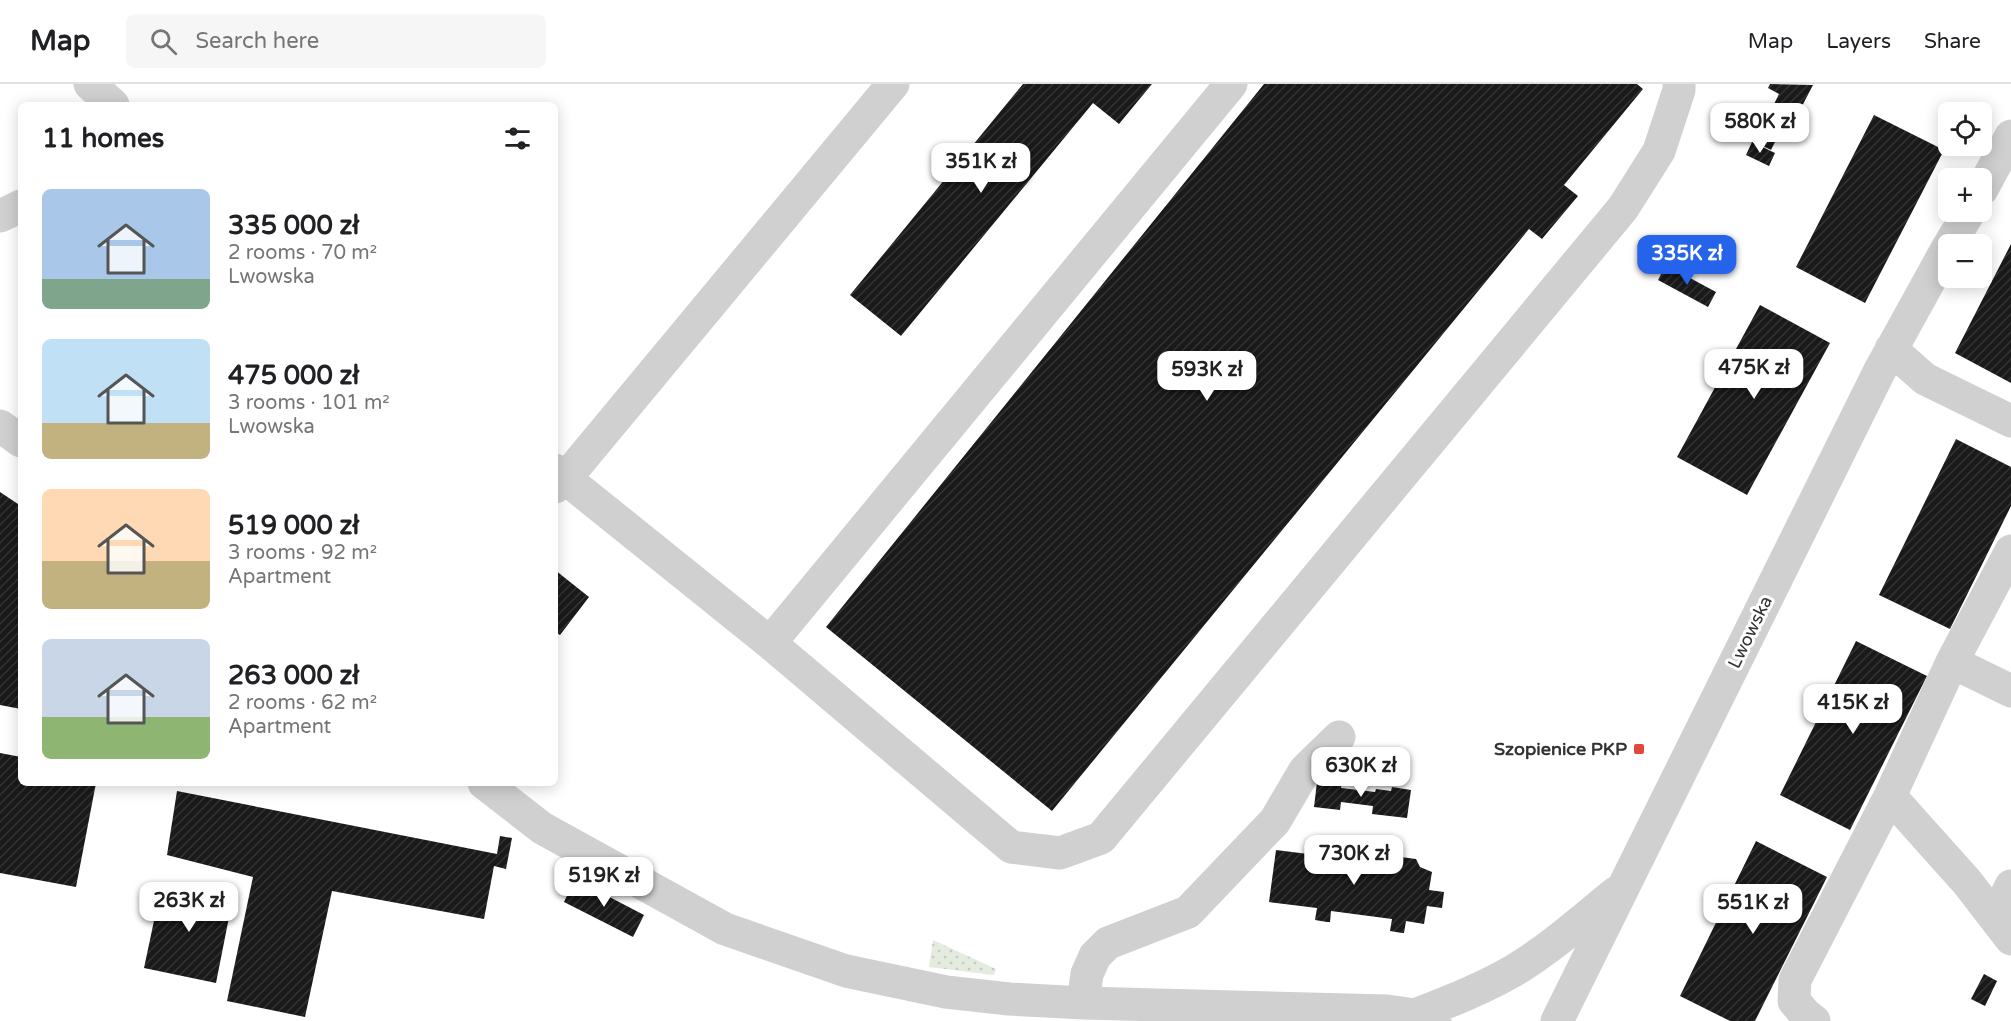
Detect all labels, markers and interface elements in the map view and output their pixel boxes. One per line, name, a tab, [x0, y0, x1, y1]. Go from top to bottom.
search box	[126, 14, 546, 68]
text: Map	[30, 24, 90, 58]
icon: search	[147, 25, 180, 58]
text: Search here	[195, 28, 319, 54]
text: Map	[1748, 29, 1793, 54]
text: Layers	[1826, 29, 1891, 54]
text: Share	[1924, 29, 1981, 54]
map controls	[1938, 102, 1992, 288]
button: locate	[1938, 102, 1992, 156]
pin: 580K zł	[1705, 103, 1815, 154]
text: 580K zł	[1724, 110, 1796, 134]
icon: filters	[501, 122, 534, 155]
text: 11 homes	[42, 123, 164, 154]
pin: 351K zł	[926, 143, 1036, 194]
text: 351K zł	[945, 150, 1017, 174]
button: +	[1938, 168, 1992, 222]
text: 335 000 zł	[228, 210, 359, 241]
icon: home	[90, 213, 162, 285]
button: −	[1938, 234, 1992, 288]
pin: 335K zł	[1632, 235, 1742, 286]
text: 2 rooms · 70 m²	[228, 241, 377, 265]
text: 335K zł	[1651, 242, 1723, 266]
text: Lwowska	[228, 265, 315, 289]
pin: 475K zł	[1699, 349, 1809, 400]
pin: 593K zł	[1152, 351, 1262, 402]
text: 475K zł	[1718, 356, 1790, 380]
text: 593K zł	[1171, 358, 1243, 382]
text: 475 000 zł	[228, 360, 359, 391]
icon: home	[90, 363, 162, 435]
text: 3 rooms · 101 m²	[228, 391, 390, 415]
text: Lwowska	[228, 415, 315, 439]
text: 519 000 zł	[228, 510, 359, 541]
icon: home	[90, 513, 162, 585]
text: 3 rooms · 92 m²	[228, 541, 377, 565]
text: Apartment	[228, 565, 331, 589]
street label: Lwowska	[1723, 592, 1777, 672]
text: 263 000 zł	[228, 660, 359, 691]
icon: home	[90, 663, 162, 735]
pin: 415K zł	[1798, 684, 1908, 735]
text: 2 rooms · 62 m²	[228, 691, 377, 715]
text: 415K zł	[1817, 691, 1889, 715]
text: Apartment	[228, 715, 331, 739]
place label: Szopienice PKP	[1494, 738, 1627, 760]
marker: Szopienice PKP	[1632, 742, 1646, 756]
pin: 630K zł	[1306, 747, 1416, 798]
text: 630K zł	[1325, 754, 1397, 778]
pin: 730K zł	[1299, 835, 1409, 886]
text: 730K zł	[1318, 842, 1390, 866]
pin: 519K zł	[549, 857, 659, 908]
text: 519K zł	[568, 864, 640, 888]
pin: 263K zł	[134, 882, 244, 933]
pin: 551K zł	[1698, 884, 1808, 935]
text: 263K zł	[153, 889, 225, 913]
text: 551K zł	[1717, 891, 1789, 915]

